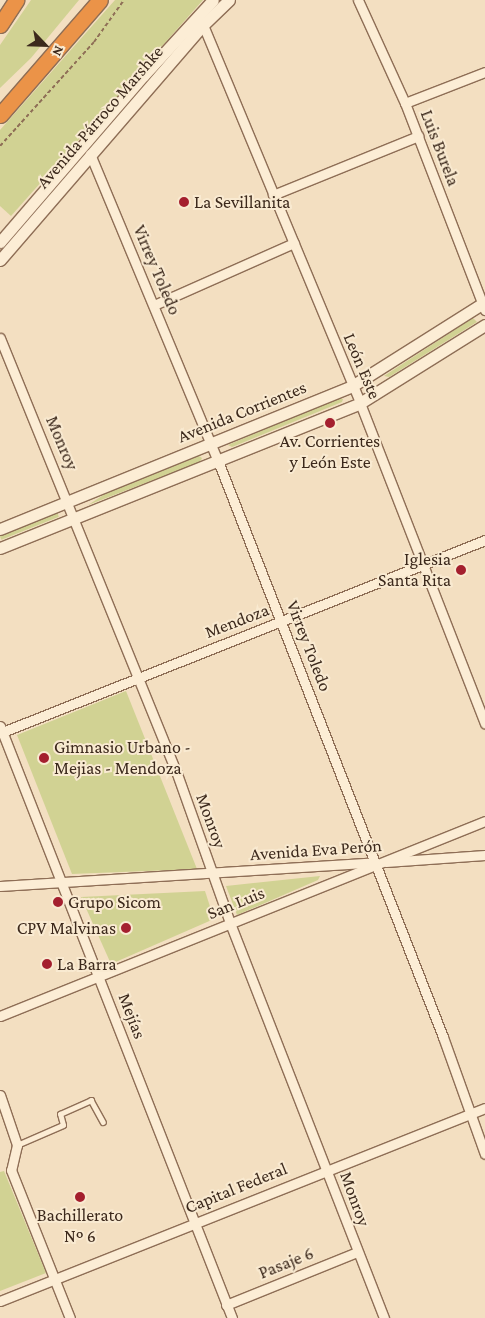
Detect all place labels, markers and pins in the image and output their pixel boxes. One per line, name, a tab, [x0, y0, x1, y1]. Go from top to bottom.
place label: La Sevillanita	[194, 191, 290, 213]
marker: La Sevillanita	[178, 196, 190, 208]
marker: Av. Corrientes y León Este	[324, 417, 336, 429]
place label: Av. Corrientes y León Este	[280, 431, 380, 474]
place label: Iglesia Santa Rita	[378, 549, 451, 592]
marker: Iglesia Santa Rita	[455, 564, 467, 576]
place label: Gimnasio Urbano - Mejias - Mendoza	[54, 737, 191, 780]
marker: Gimnasio Urbano - Mejias - Mendoza	[38, 752, 50, 764]
place label: Grupo Sicom	[68, 891, 161, 913]
marker: Grupo Sicom	[52, 896, 64, 908]
place label: CPV Malvinas	[17, 917, 116, 939]
marker: CPV Malvinas	[120, 922, 132, 934]
place label: La Barra	[57, 953, 117, 975]
marker: La Barra	[41, 958, 53, 970]
marker: Bachillerato Nº 6	[74, 1191, 86, 1203]
place label: Bachillerato Nº 6	[37, 1205, 123, 1248]

